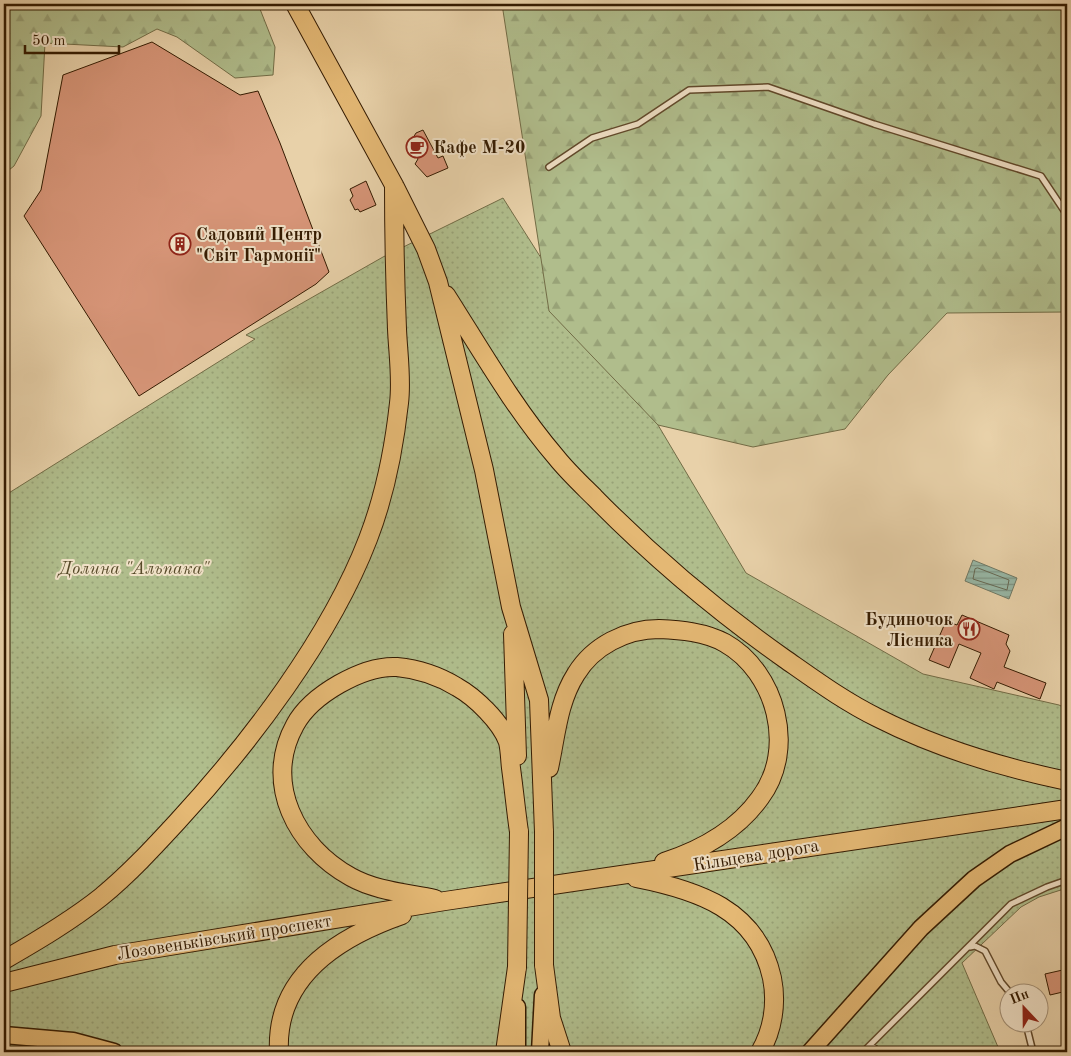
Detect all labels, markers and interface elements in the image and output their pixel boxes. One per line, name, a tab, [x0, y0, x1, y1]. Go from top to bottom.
scale bar	[25, 22, 119, 54]
text: 50 m	[32, 34, 66, 49]
cafe icon: Кафе М-20	[405, 135, 429, 159]
place label: Кафе М-20	[433, 139, 525, 158]
place label: Садовий Центр "Світ Гармонії"	[196, 226, 322, 265]
building icon: Садовий Центр "Світ Гармонії"	[168, 232, 192, 256]
park label: Долина "Альпака"	[57, 560, 210, 578]
place label: Будиночок Лісника	[865, 611, 954, 650]
restaurant icon: Будиночок Лісника	[957, 617, 981, 641]
street label: Кільцева дорога	[692, 837, 821, 875]
street label: Лозовеньківський проспект	[116, 912, 333, 964]
north arrow	[998, 984, 1048, 1034]
text: Пн	[1008, 987, 1031, 1007]

